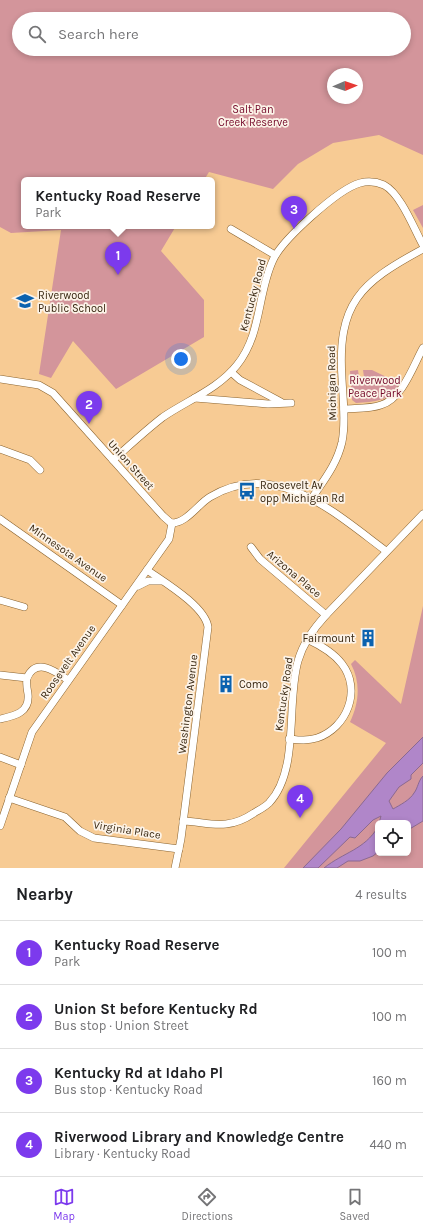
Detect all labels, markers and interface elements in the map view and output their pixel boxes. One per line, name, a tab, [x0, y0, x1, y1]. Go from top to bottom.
search box	[12, 12, 411, 56]
icon: search	[26, 23, 48, 45]
text: Search here	[58, 25, 139, 43]
north arrow	[327, 68, 363, 104]
park label: Salt Pan Creek Reserve	[218, 103, 288, 129]
popup	[21, 177, 215, 229]
text: Kentucky Road Reserve	[35, 187, 201, 205]
pin: 3	[281, 196, 307, 229]
text: Park	[35, 205, 62, 220]
pin: 1	[105, 242, 131, 275]
street label: Kentucky Road	[237, 257, 269, 333]
place label: Riverwood Public School	[38, 289, 106, 315]
school or university icon: Riverwood Public School	[15, 291, 35, 311]
street label: Michigan Road	[325, 345, 339, 421]
your location	[171, 349, 191, 369]
park label: Riverwood Peace Park	[348, 374, 402, 400]
pin: 2	[76, 391, 102, 424]
street label: Union Street	[105, 437, 157, 493]
place label: Roosevelt Av opp Michigan Rd	[260, 479, 344, 505]
bus stop icon: Roosevelt Av opp Michigan Rd	[237, 481, 257, 501]
street label: Minnesota Avenue	[26, 521, 110, 585]
street label: Arizona Place	[264, 548, 324, 601]
street label: Roosevelt Avenue	[38, 622, 99, 702]
building icon: Fairmount	[358, 628, 378, 648]
place label: Fairmount	[302, 632, 355, 645]
street label: Washington Avenue	[175, 653, 201, 754]
street label: Kentucky Road	[272, 656, 296, 732]
building icon: Como	[216, 674, 236, 694]
place label: Como	[239, 678, 268, 691]
pin: 4	[287, 785, 313, 818]
street label: Virginia Place	[92, 818, 162, 842]
map controls	[375, 820, 411, 856]
button: locate	[375, 820, 411, 856]
text: Nearby	[16, 884, 73, 904]
text: 4 results	[355, 887, 407, 902]
text: Kentucky Road Reserve	[54, 936, 219, 954]
text: 1	[27, 945, 31, 960]
text: 100 m	[372, 945, 407, 960]
text: Park	[54, 954, 80, 969]
text: Union St before Kentucky Rd	[54, 1000, 258, 1018]
text: 2	[25, 1009, 33, 1024]
text: 100 m	[372, 1009, 407, 1024]
text: Bus stop · Union Street	[54, 1018, 189, 1033]
text: Kentucky Rd at Idaho Pl	[54, 1064, 223, 1082]
text: 3	[25, 1073, 33, 1088]
text: 160 m	[372, 1073, 407, 1088]
text: Bus stop · Kentucky Road	[54, 1082, 203, 1097]
text: Riverwood Library and Knowledge Centre	[54, 1128, 344, 1146]
text: 4	[25, 1137, 33, 1152]
text: 440 m	[370, 1137, 407, 1152]
text: Library · Kentucky Road	[54, 1146, 191, 1161]
tab: Map	[53, 1186, 75, 1223]
tab: Directions	[181, 1186, 233, 1223]
tab: Saved	[339, 1186, 370, 1223]

